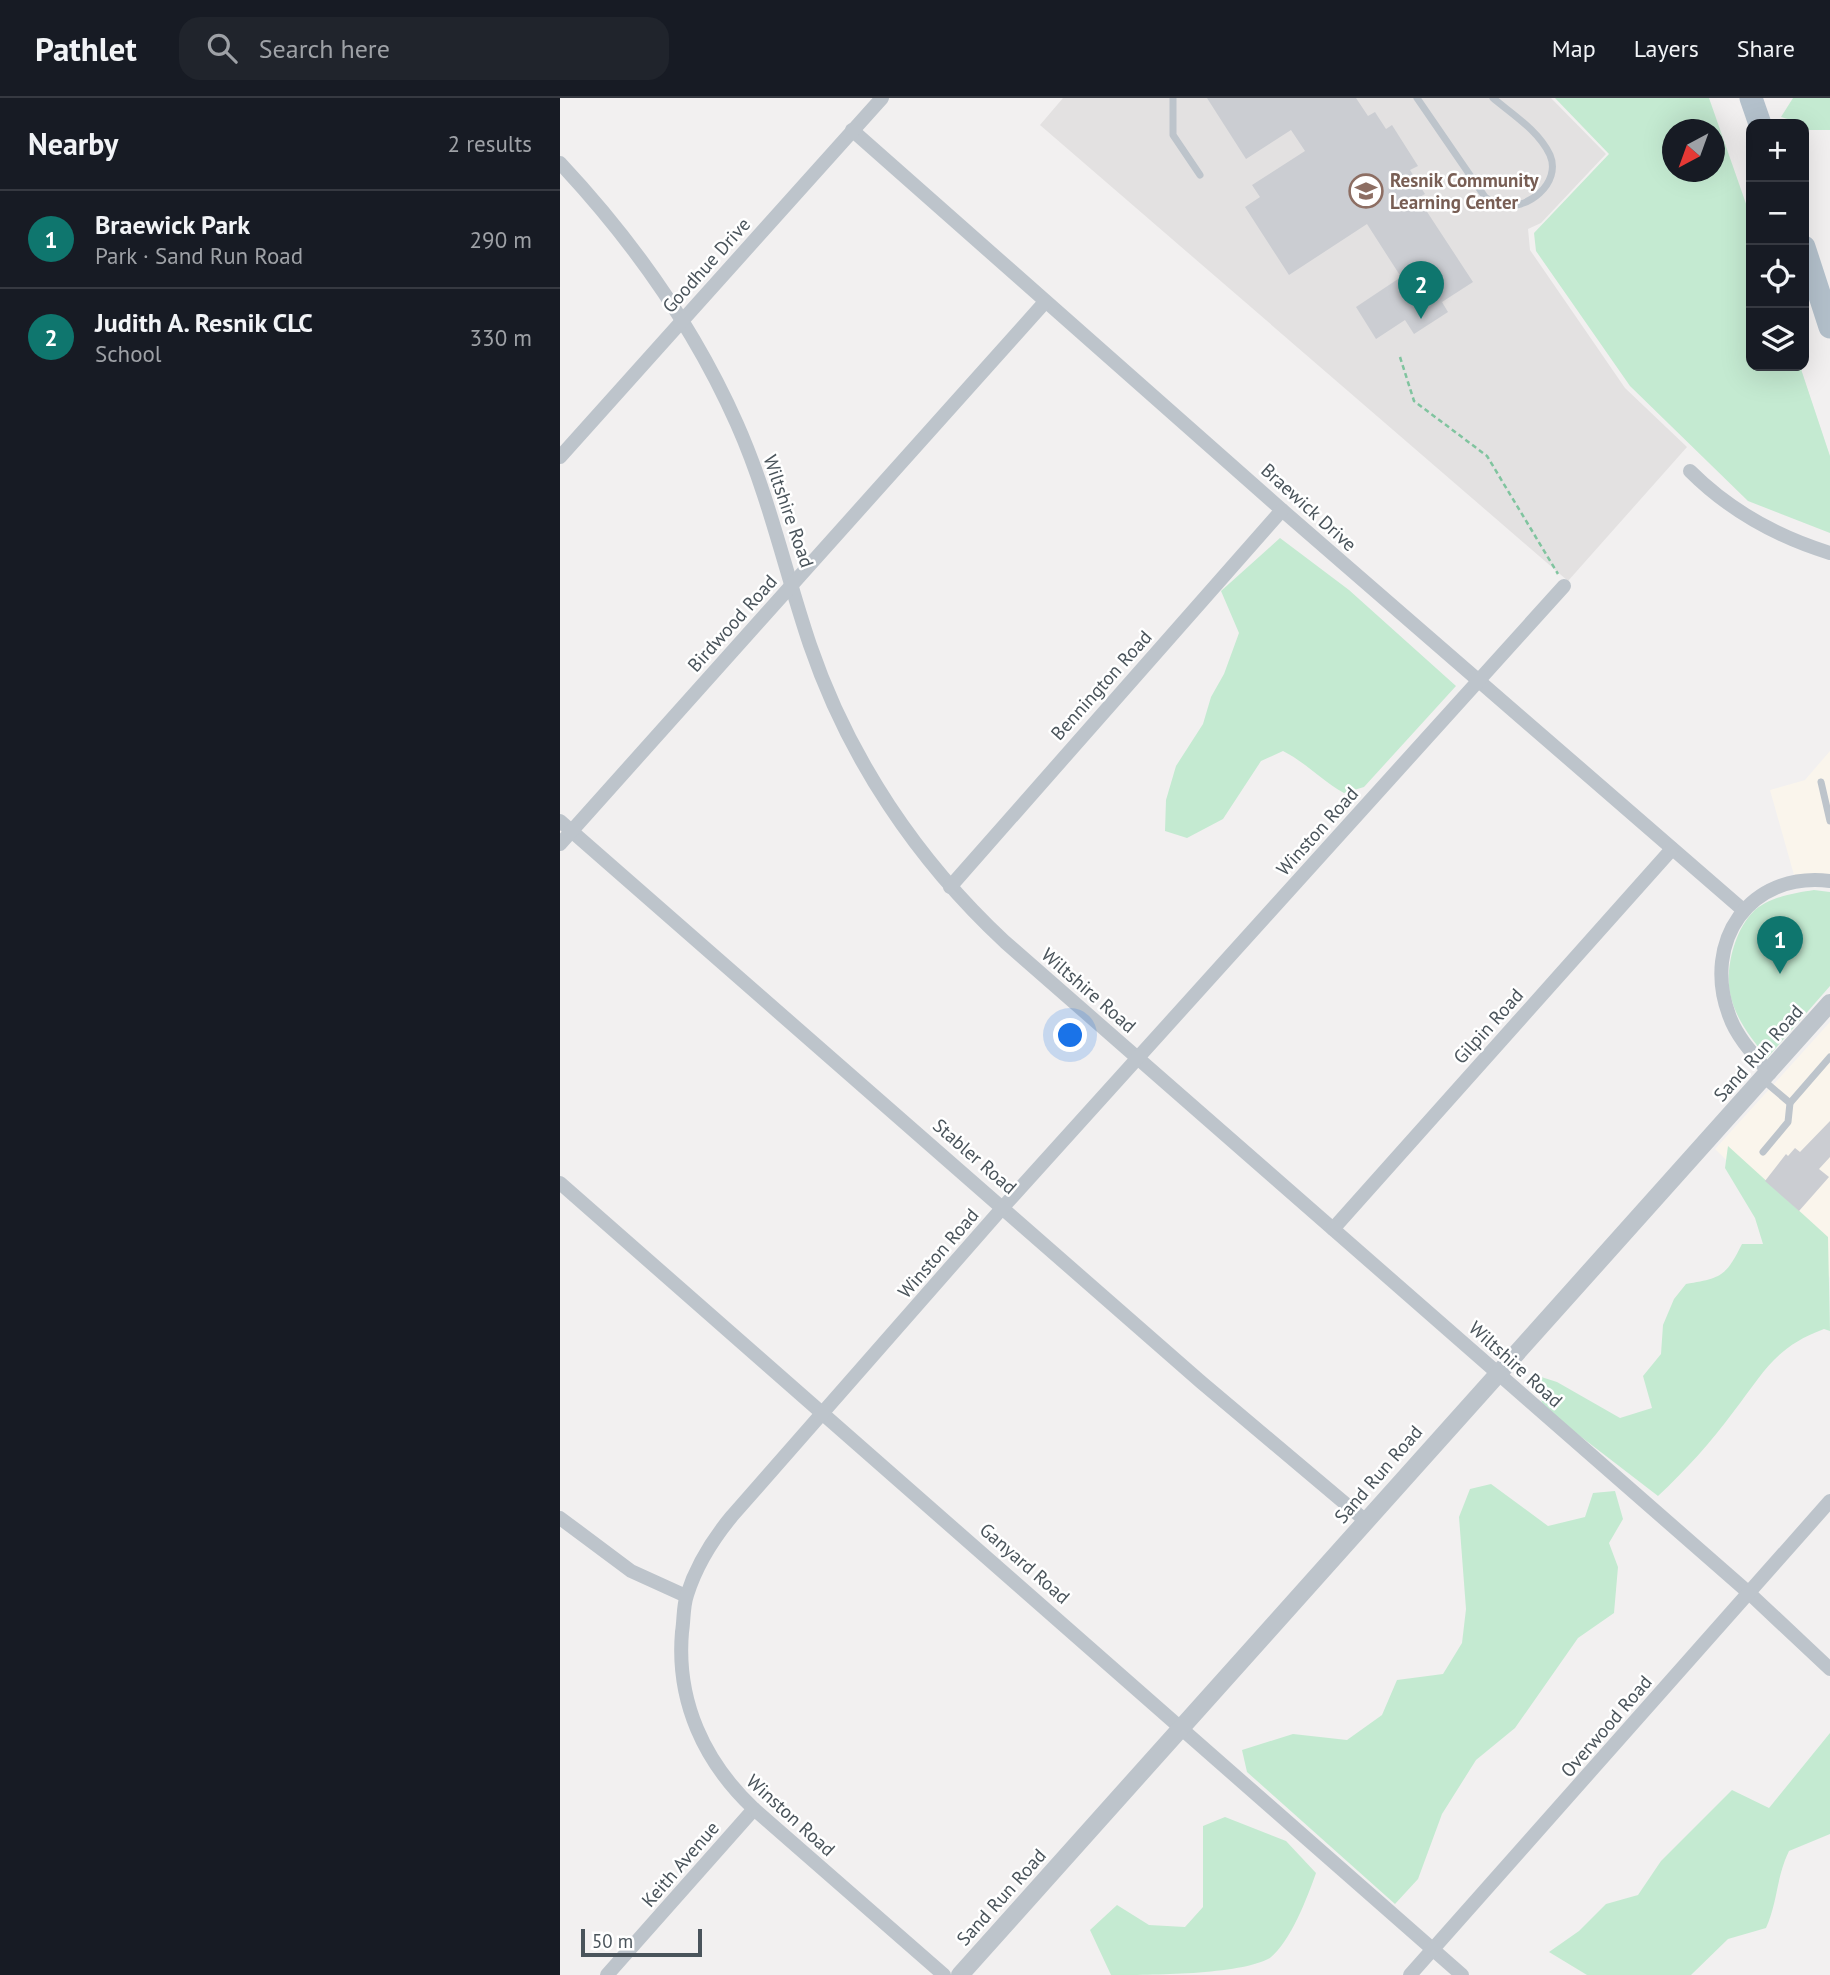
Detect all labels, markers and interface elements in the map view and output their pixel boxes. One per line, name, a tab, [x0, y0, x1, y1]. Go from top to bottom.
search box	[179, 17, 669, 80]
text: Pathlet	[35, 27, 137, 70]
icon: search	[203, 29, 241, 67]
text: Search here	[259, 32, 390, 65]
text: Map	[1552, 33, 1596, 64]
text: Layers	[1634, 33, 1699, 64]
text: Share	[1737, 33, 1795, 64]
north arrow	[1662, 119, 1725, 182]
map controls	[1746, 119, 1809, 371]
button: +	[1746, 119, 1809, 182]
text: Nearby	[28, 124, 118, 163]
text: 2 results	[448, 129, 532, 158]
place label: Resnik Community Learning Center	[1390, 168, 1540, 214]
school or university icon: Resnik Community Learning Center	[1347, 172, 1385, 210]
button: −	[1746, 182, 1809, 245]
text: Braewick Park	[95, 208, 250, 241]
street label: Goodhue Drive	[657, 212, 755, 318]
text: 1	[44, 225, 58, 254]
text: 290 m	[470, 225, 532, 254]
text: Park · Sand Run Road	[95, 241, 303, 270]
button: locate	[1746, 245, 1809, 308]
pin: 2	[1398, 261, 1444, 319]
text: Judith A. Resnik CLC	[95, 306, 313, 339]
button: layers	[1746, 308, 1809, 371]
text: 2	[44, 323, 58, 352]
text: 330 m	[470, 323, 532, 352]
text: School	[95, 339, 162, 368]
street label: Wiltshire Road	[758, 451, 820, 571]
street label: Braewick Drive	[1256, 458, 1362, 556]
street label: Birdwood Road	[682, 569, 782, 677]
street label: Bennington Road	[1045, 625, 1157, 745]
street label: Winston Road	[1271, 782, 1363, 880]
pin: 1	[1757, 916, 1803, 974]
street label: Wiltshire Road	[1037, 942, 1141, 1038]
street label: Gilpin Road	[1448, 983, 1528, 1069]
street label: Sand Run Road	[1708, 1000, 1808, 1106]
your location	[1053, 1018, 1087, 1052]
street label: Stabler Road	[928, 1113, 1022, 1199]
street label: Winston Road	[892, 1203, 984, 1303]
street label: Wiltshire Road	[1464, 1316, 1568, 1412]
street label: Sand Run Road	[1329, 1420, 1427, 1528]
street label: Ganyard Road	[975, 1517, 1075, 1609]
street label: Overwood Road	[1555, 1670, 1657, 1782]
street label: Winston Road	[742, 1769, 840, 1861]
street label: Keith Avenue	[636, 1816, 724, 1912]
street label: Sand Run Road	[951, 1844, 1051, 1950]
scale bar	[581, 1926, 702, 1958]
text: 50 m	[592, 1929, 633, 1953]

